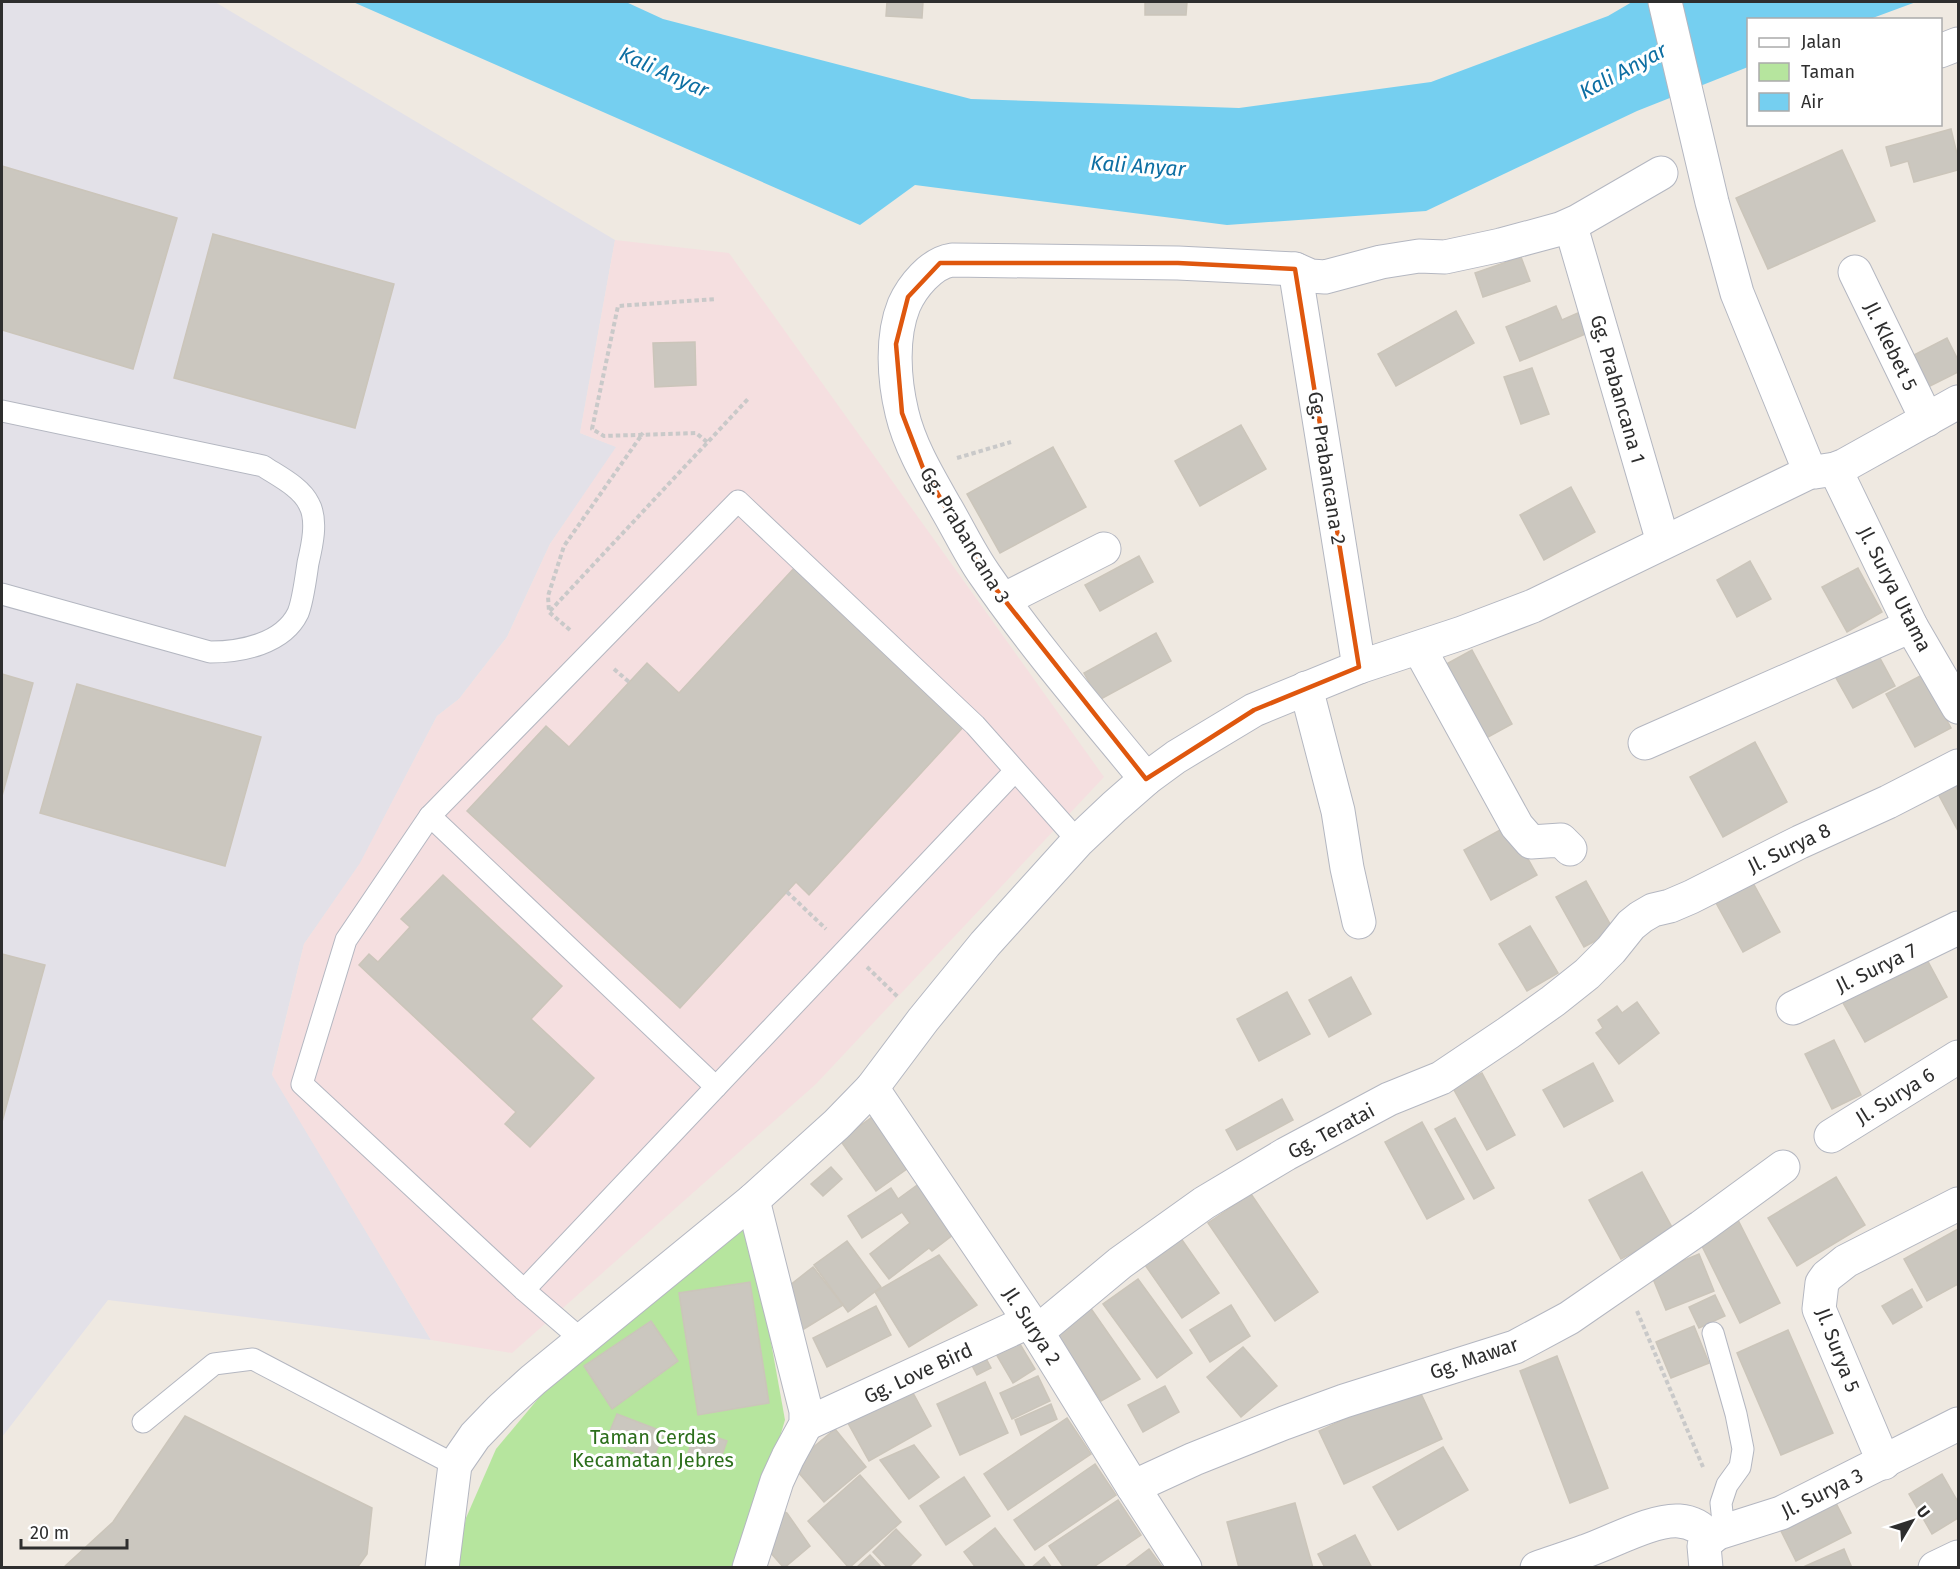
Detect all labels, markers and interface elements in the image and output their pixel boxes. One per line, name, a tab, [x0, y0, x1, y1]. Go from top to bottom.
legend	[1747, 18, 1942, 126]
text: Jalan	[1801, 31, 1842, 53]
water label: Kali Anyar	[1575, 37, 1672, 105]
water label: Kali Anyar	[615, 41, 714, 104]
text: Taman	[1801, 61, 1855, 83]
text: Air	[1801, 91, 1823, 113]
water label: Kali Anyar	[1090, 150, 1187, 182]
street label: Jl. Klebet 5	[1859, 298, 1923, 394]
street label: Gg. Prabancana 1	[1585, 312, 1651, 466]
street label: Gg. Prabancana 2	[1303, 390, 1351, 546]
street label: Gg. Prabancana 3	[915, 463, 1015, 607]
street label: Jl. Surya Utama	[1853, 522, 1937, 656]
street label: Jl. Surya 8	[1744, 818, 1834, 878]
street label: Jl. Surya 7	[1832, 938, 1920, 998]
street label: Jl. Surya 6	[1851, 1062, 1939, 1130]
street label: Gg. Teratai	[1284, 1098, 1378, 1164]
street label: Jl. Surya 2	[998, 1283, 1066, 1369]
street label: Jl. Surya 5	[1811, 1305, 1865, 1395]
street label: Gg. Mawar	[1427, 1332, 1522, 1384]
street label: Gg. Love Bird	[860, 1337, 976, 1409]
park label: Taman Cerdas Kecamatan Jebres	[572, 1425, 734, 1472]
street label: Jl. Surya 3	[1777, 1463, 1867, 1523]
north arrow	[1882, 1491, 1942, 1551]
text: U	[1913, 1502, 1934, 1522]
scale bar	[21, 1512, 128, 1550]
text: 20 m	[30, 1522, 69, 1544]

